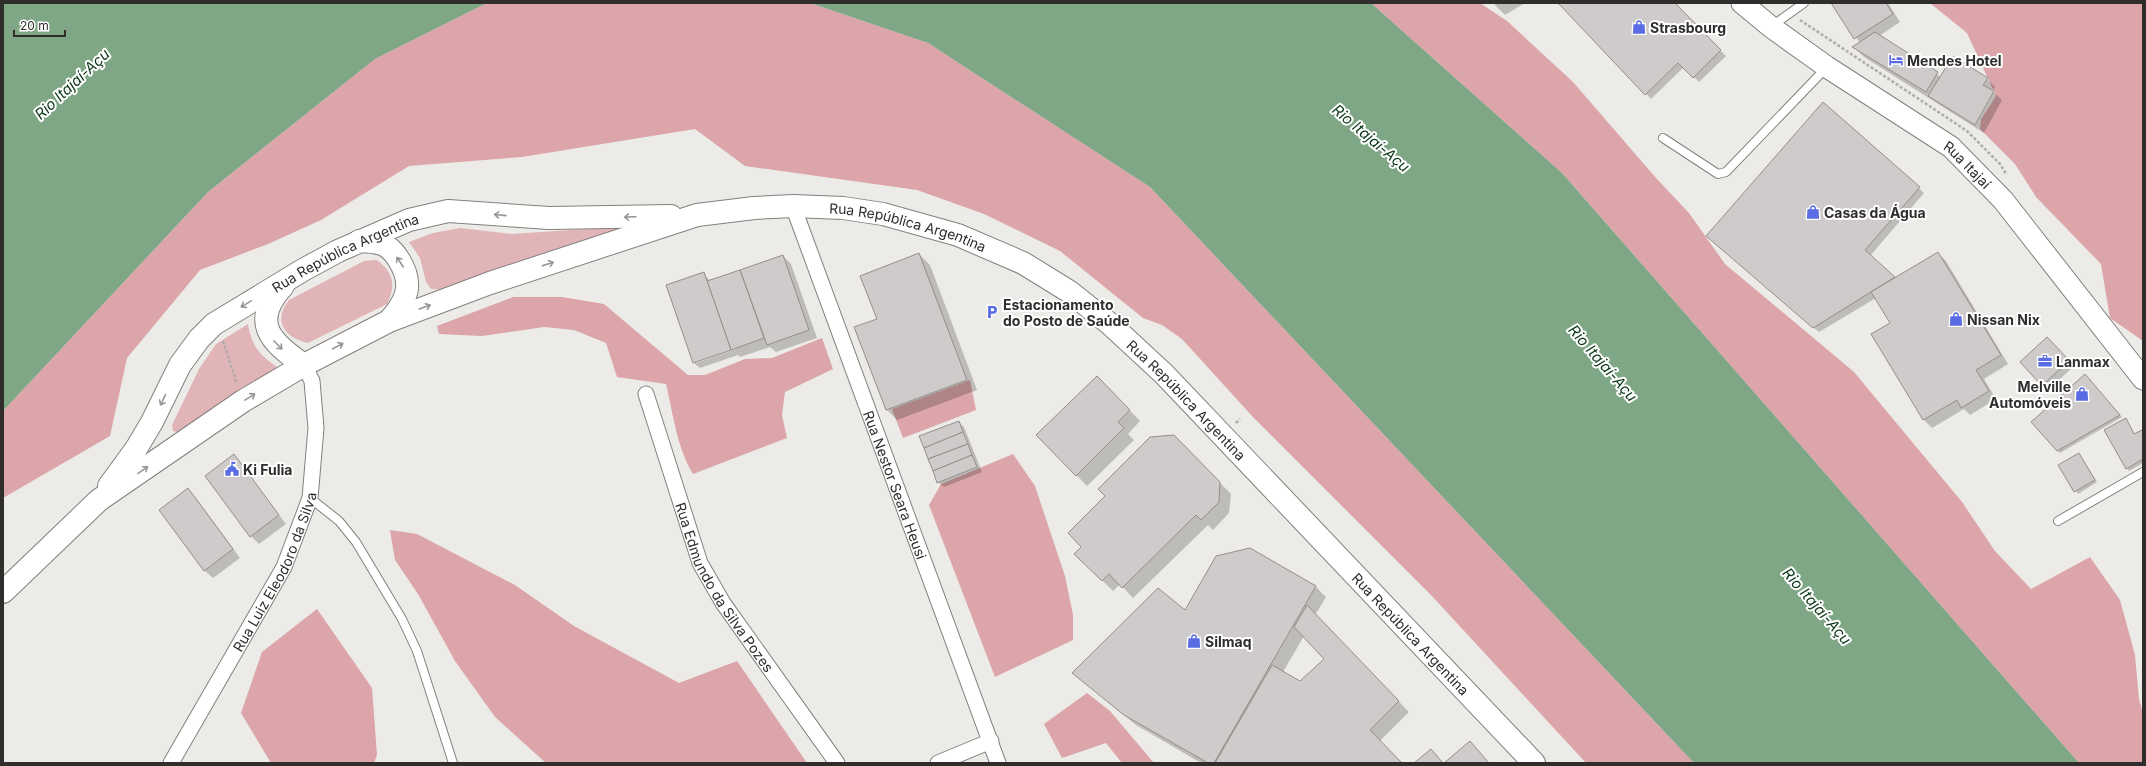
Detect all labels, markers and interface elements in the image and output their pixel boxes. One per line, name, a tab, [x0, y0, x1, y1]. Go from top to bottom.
scale bar	[14, 12, 65, 38]
text: 20 m	[20, 18, 49, 33]
shop icon: Strasbourg	[1631, 19, 1647, 35]
place label: Strasbourg	[1650, 19, 1726, 36]
water label: Rio Itajaí-Açu	[31, 44, 113, 123]
hotel icon: Mendes Hotel	[1888, 52, 1904, 68]
place label: Mendes Hotel	[1907, 52, 2002, 69]
water label: Rio Itajaí-Açu	[1328, 100, 1414, 176]
street label: Rua Itajaí	[1941, 137, 1995, 192]
street label: Rua República Argentina	[829, 199, 989, 255]
place label: Casas da Água	[1824, 203, 1926, 221]
shop icon: Casas da Água	[1805, 204, 1821, 220]
street label: Rua República Argentina	[268, 210, 420, 296]
one-way arrow	[494, 211, 507, 218]
one-way arrow	[624, 213, 637, 221]
one-way arrow	[395, 256, 403, 268]
one-way arrow	[542, 260, 554, 268]
place label: Estacionamento do Posto de Saúde	[1003, 296, 1130, 329]
one-way arrow	[240, 301, 252, 309]
one-way arrow	[419, 303, 431, 311]
parking icon: Estacionamento do Posto de Saúde	[984, 304, 1000, 320]
shop icon: Nissan Nix	[1948, 311, 1964, 327]
place label: Nissan Nix	[1967, 311, 2040, 328]
water label: Rio Itajaí-Açu	[1565, 321, 1642, 405]
street label: Rua República Argentina	[1124, 336, 1250, 463]
one-way arrow	[273, 340, 283, 350]
one-way arrow	[332, 342, 344, 349]
office icon: Lanmax	[2037, 353, 2053, 369]
place label: Lanmax	[2056, 353, 2110, 370]
place label: Melville Automóveis	[1989, 378, 2071, 411]
shop icon: Melville Automóveis	[2074, 386, 2090, 402]
one-way arrow	[244, 392, 256, 400]
one-way arrow	[159, 394, 166, 406]
street label: Rua Nestor Seara Heusi	[860, 408, 931, 561]
public building icon: Ki Fulia	[224, 461, 240, 477]
place label: Ki Fulia	[243, 461, 292, 478]
one-way arrow	[137, 466, 148, 474]
street label: Rua Luiz Eleodoro da Silva	[229, 492, 319, 654]
street label: Rua Edmundo da Silva Pozes	[673, 500, 778, 675]
water label: Rio Itajaí-Açu	[1779, 564, 1856, 648]
street label: Rua República Argentina	[1349, 569, 1473, 698]
shop icon: Silmaq	[1186, 633, 1202, 649]
place label: Silmaq	[1205, 633, 1251, 650]

